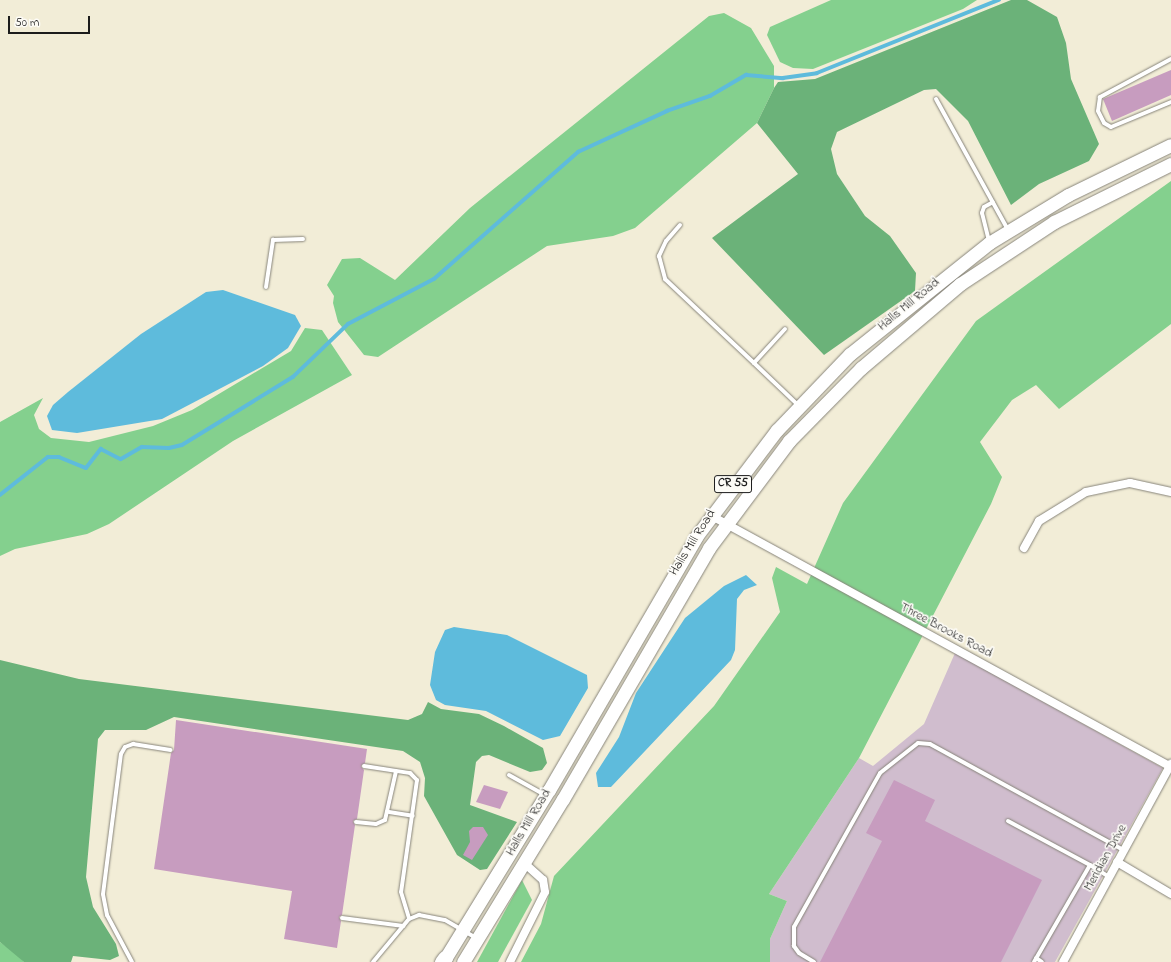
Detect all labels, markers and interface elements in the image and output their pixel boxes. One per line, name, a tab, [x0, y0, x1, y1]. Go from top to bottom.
scale bar	[10, 8, 92, 34]
text: 50 m	[15, 14, 39, 32]
street label: Halls Mill Road	[875, 275, 943, 335]
road number: CR 55	[714, 474, 752, 494]
street label: Halls Mill Road	[667, 507, 719, 579]
street label: Three Brooks Road	[897, 600, 995, 662]
street label: Halls Mill Road	[503, 787, 555, 859]
street label: Meridian Drive	[1081, 822, 1131, 894]

